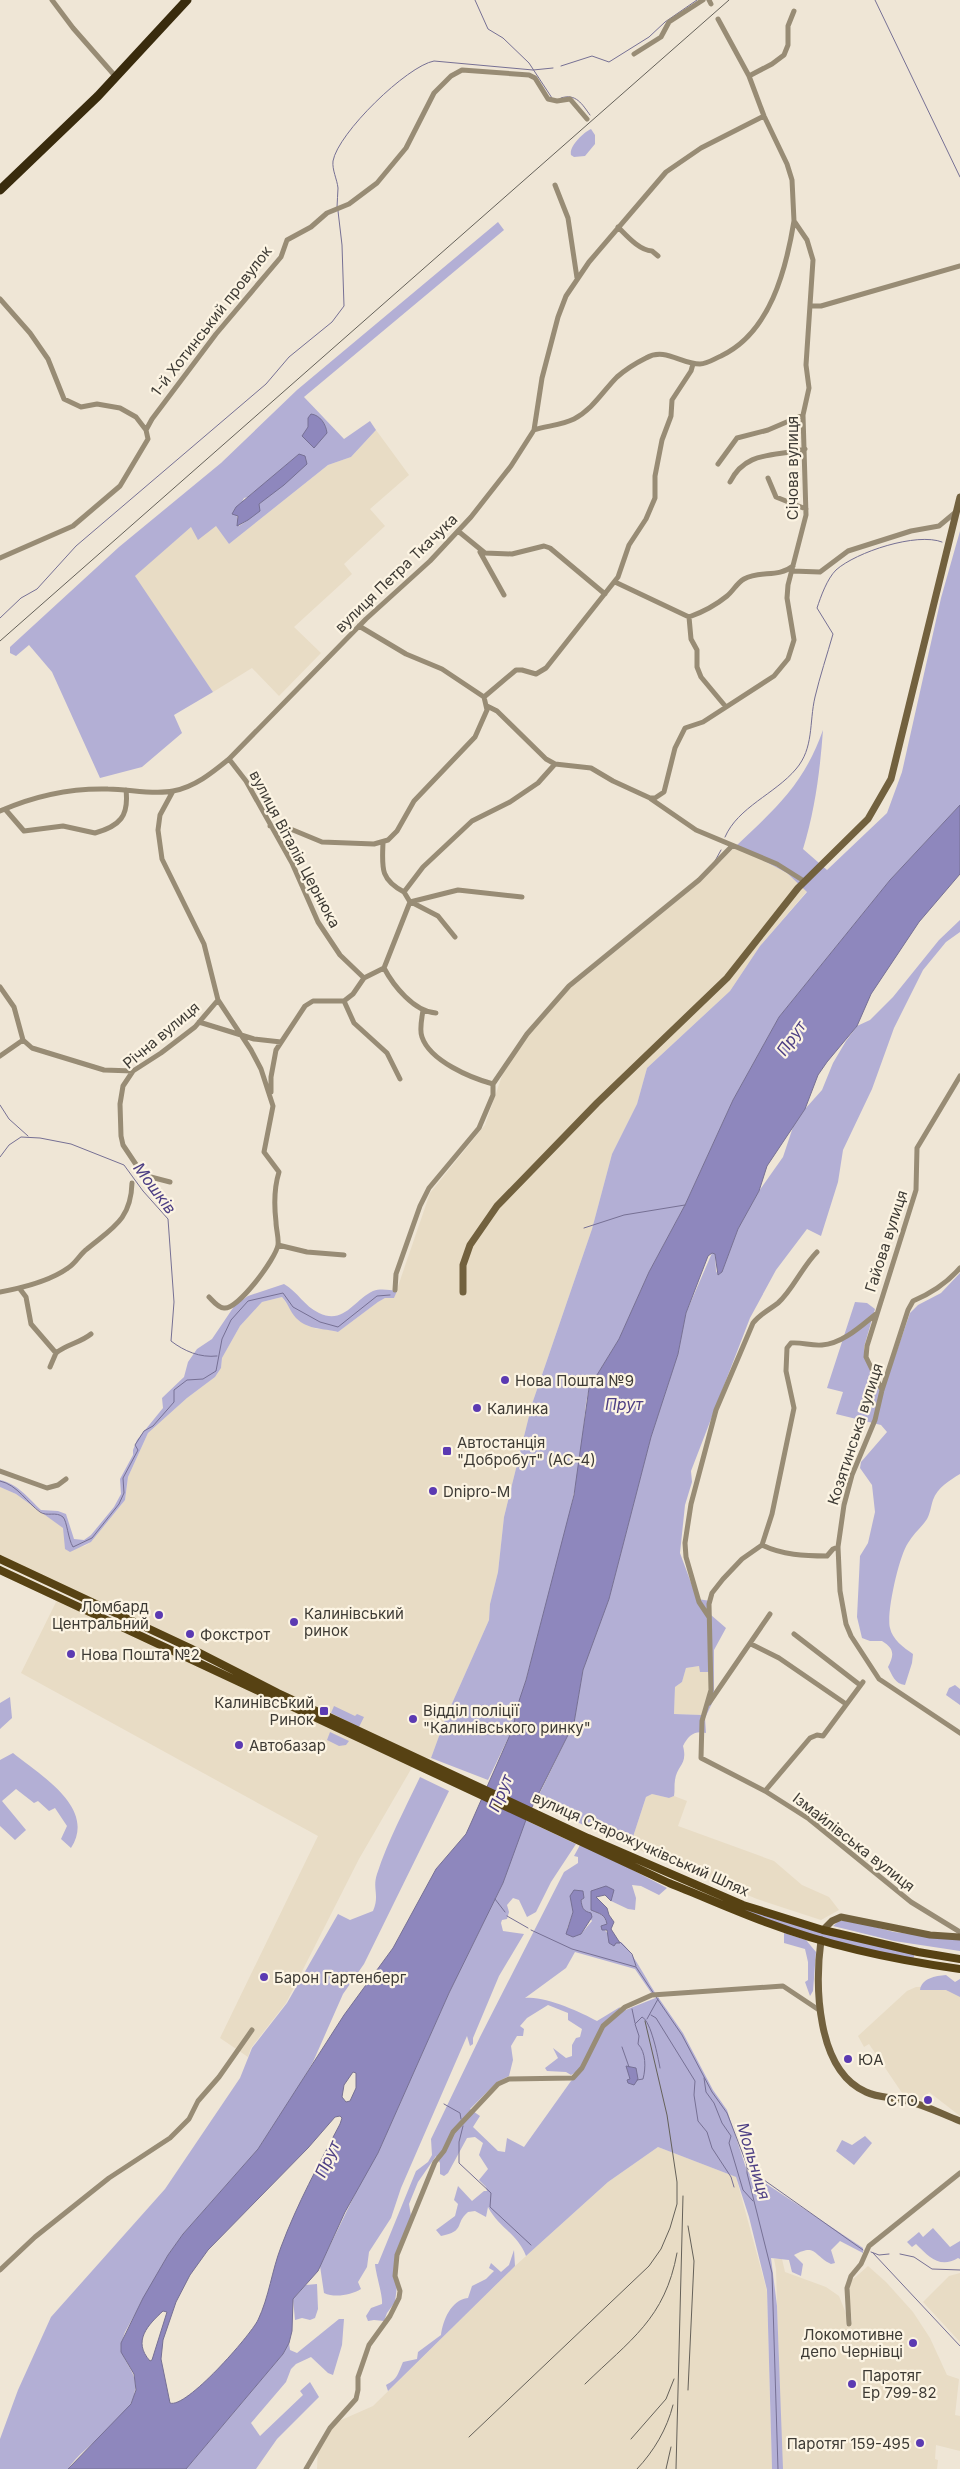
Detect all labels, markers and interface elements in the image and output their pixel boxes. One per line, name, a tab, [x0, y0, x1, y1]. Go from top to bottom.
street label: 1-й Хотинський провулок	[146, 242, 276, 400]
street label: Січова вулиця	[783, 416, 802, 520]
street label: вулиця Петра Ткачука	[331, 510, 461, 636]
street label: вулиця Віталія Цернюка	[245, 767, 345, 931]
street label: Річна вулиця	[119, 997, 203, 1073]
water label: Прут	[772, 1015, 811, 1059]
water label: Мошків	[129, 1158, 181, 1218]
street label: Гайова вулиця	[861, 1188, 911, 1294]
street label: Козятинська вулиця	[823, 1361, 887, 1507]
place label: Нова Пошта №9	[515, 1371, 634, 1390]
marker: Нова Пошта №9	[499, 1374, 511, 1386]
water label: Прут	[605, 1394, 645, 1414]
place label: Калинка	[487, 1399, 548, 1418]
marker: Калинка	[471, 1402, 483, 1414]
place label: Автостанція "Добробут" (АС-4)	[457, 1433, 596, 1469]
marker: Автостанція "Добробут" (АС-4)	[441, 1445, 453, 1457]
place label: Dnipro-M	[443, 1482, 510, 1501]
marker: Dnipro-M	[427, 1485, 439, 1497]
place label: Ломбард Центральний	[52, 1597, 149, 1633]
place label: Калинівський ринок	[304, 1604, 404, 1640]
marker: Ломбард Центральний	[153, 1609, 165, 1621]
marker: Калинівський ринок	[288, 1616, 300, 1628]
place label: Фокстрот	[200, 1625, 270, 1644]
marker: Фокстрот	[184, 1628, 196, 1640]
place label: Нова Пошта №2	[81, 1645, 200, 1664]
marker: Нова Пошта №2	[65, 1648, 77, 1660]
place label: Калинівський Ринок	[214, 1693, 314, 1729]
place label: Відділ поліції "Калинівського ринку"	[423, 1701, 591, 1737]
marker: Калинівський Ринок	[318, 1705, 330, 1717]
marker: Відділ поліції "Калинівського ринку"	[407, 1713, 419, 1725]
place label: Автобазар	[249, 1736, 326, 1755]
marker: Автобазар	[233, 1739, 245, 1751]
water label: Прут	[484, 1770, 517, 1814]
street label: вулиця Старожучківський Шлях	[530, 1787, 752, 1901]
street label: Ізмайлівська вулиця	[789, 1788, 919, 1896]
place label: Барон Гартенберг	[274, 1968, 407, 1987]
marker: Барон Гартенберг	[258, 1971, 270, 1983]
place label: ЮА	[858, 2050, 884, 2069]
marker: ЮА	[842, 2053, 854, 2065]
place label: СТО	[886, 2091, 918, 2110]
marker: СТО	[922, 2094, 934, 2106]
water label: Мольниця	[733, 2120, 775, 2202]
water label: Прут	[310, 2136, 345, 2180]
place label: Локомотивне депо Чернівці	[801, 2325, 903, 2361]
marker: Локомотивне депо Чернівці	[907, 2337, 919, 2349]
place label: Паротяг Ер 799-82	[862, 2366, 937, 2402]
marker: Паротяг Ер 799-82	[846, 2378, 858, 2390]
place label: Паротяг 159-495	[787, 2434, 910, 2453]
marker: Паротяг 159-495	[914, 2437, 926, 2449]

